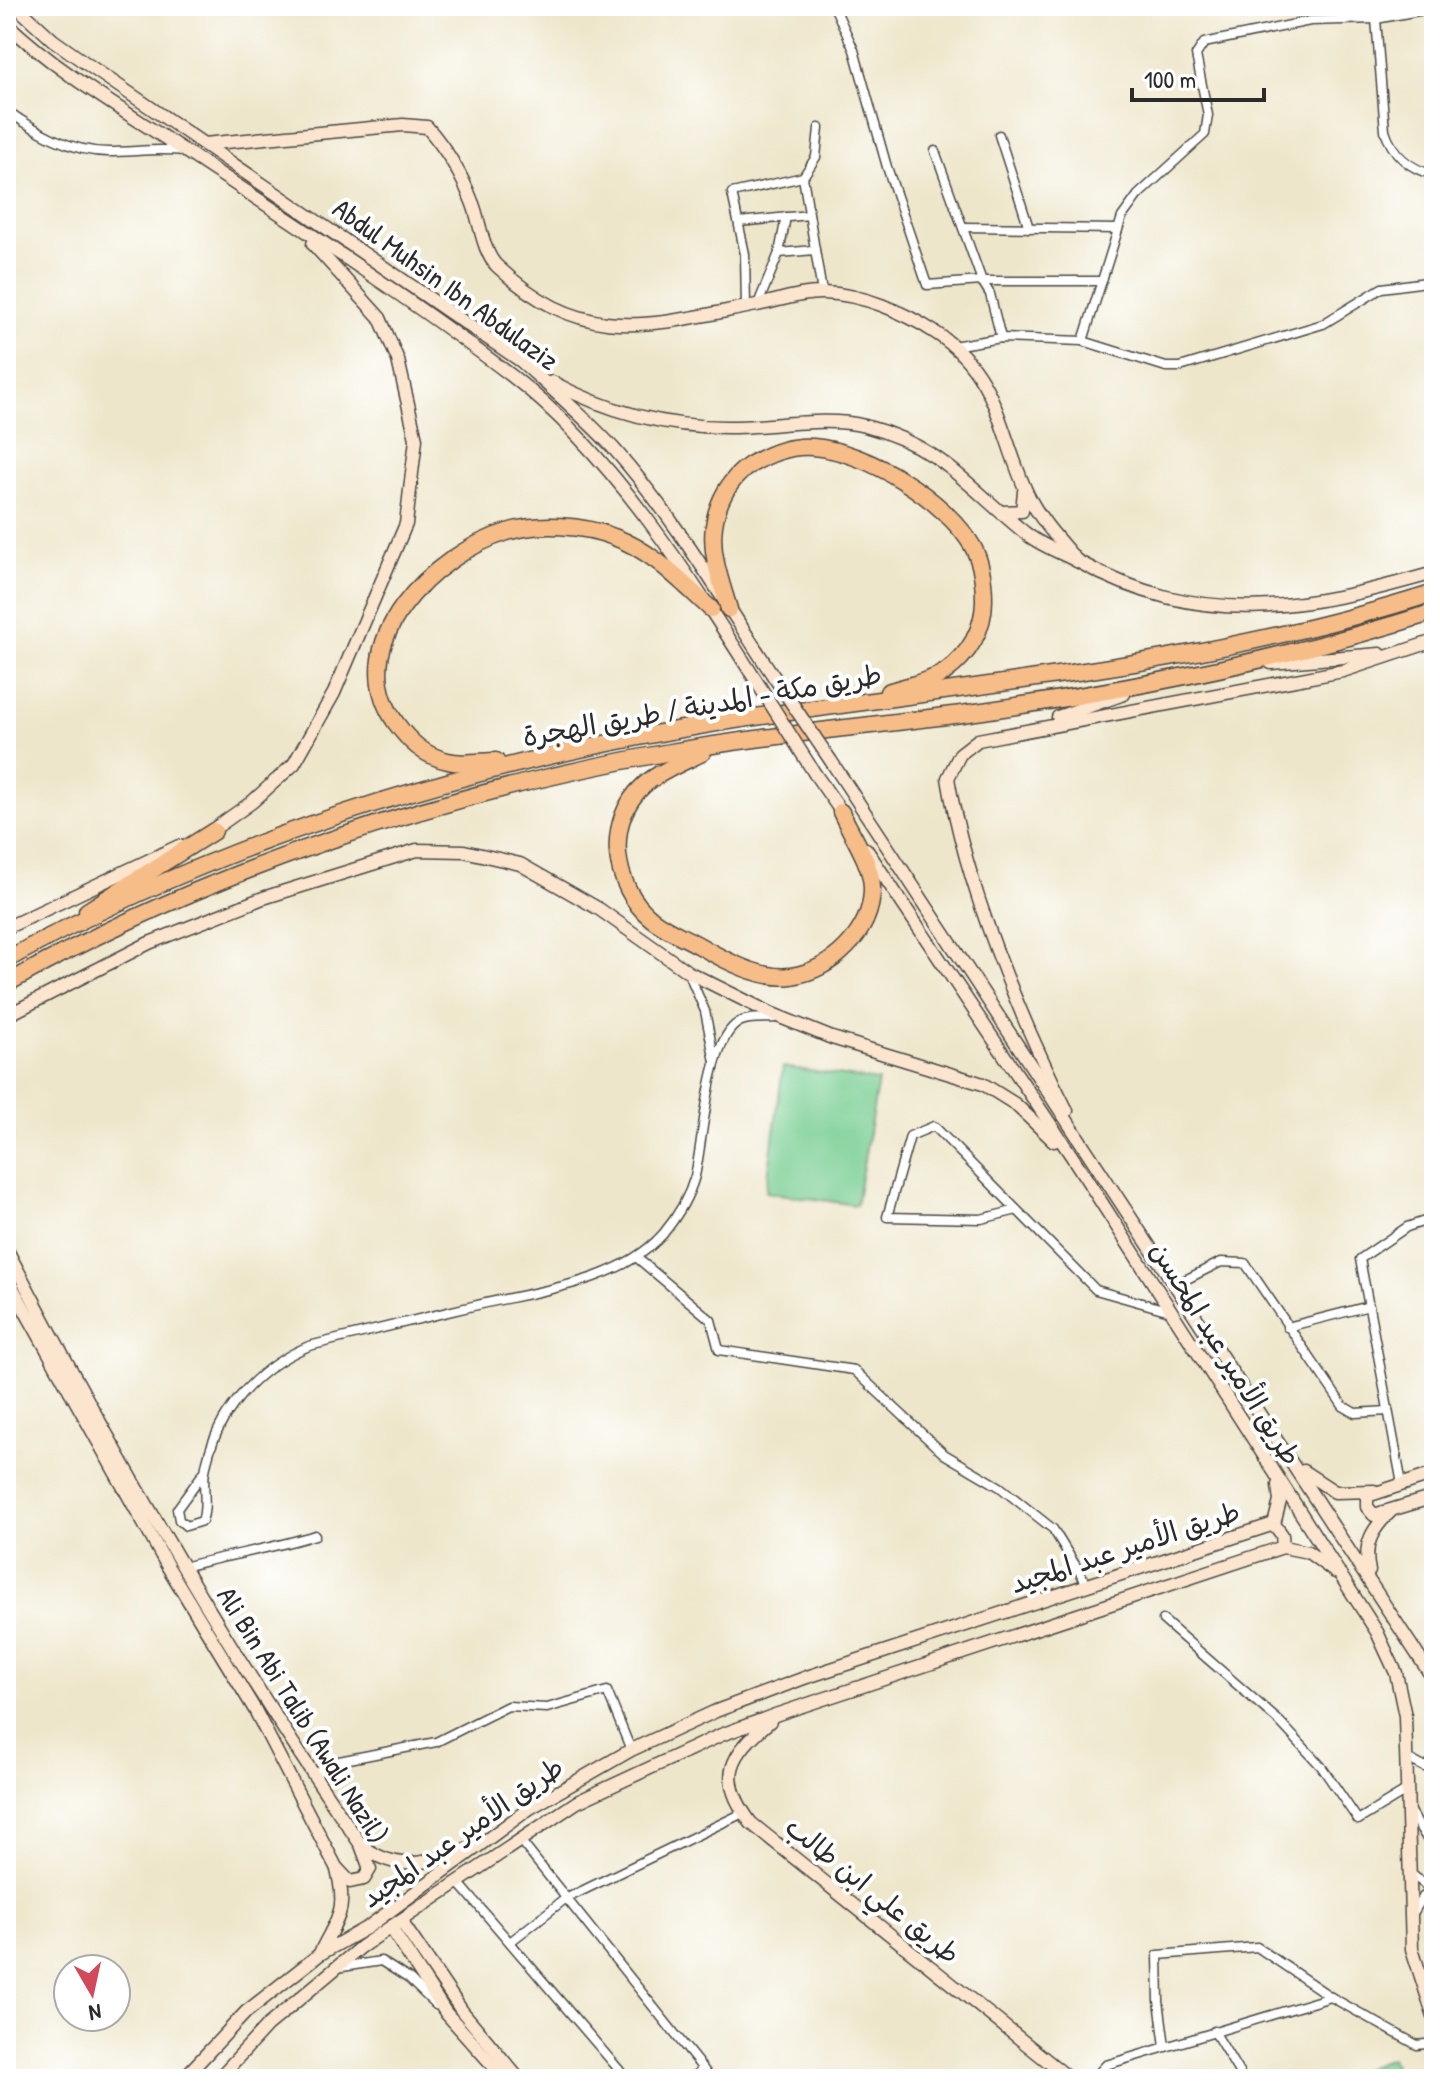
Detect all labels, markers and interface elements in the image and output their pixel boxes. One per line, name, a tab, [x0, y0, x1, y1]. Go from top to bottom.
scale bar	[1132, 52, 1264, 102]
text: 100 m	[1144, 63, 1196, 95]
street label: Abdul Muhsin Ibn Abdulaziz	[326, 189, 566, 379]
street label: طريق مكة - المدينة / طريق الهجرة	[519, 655, 885, 755]
street label: طريق الأمير عبد المحسن	[1142, 1234, 1310, 1472]
street label: طريق الأمير عبد المجيد	[1005, 1492, 1245, 1602]
street label: Ali Bin Abi Talib (Awali Nazil)	[208, 1579, 398, 1851]
street label: طريق الأمير عبد المجيد	[353, 1748, 571, 1916]
street label: طريق علي ابن طالب	[774, 1808, 968, 1977]
north arrow	[52, 1953, 132, 2033]
text: N	[87, 1997, 103, 2029]

